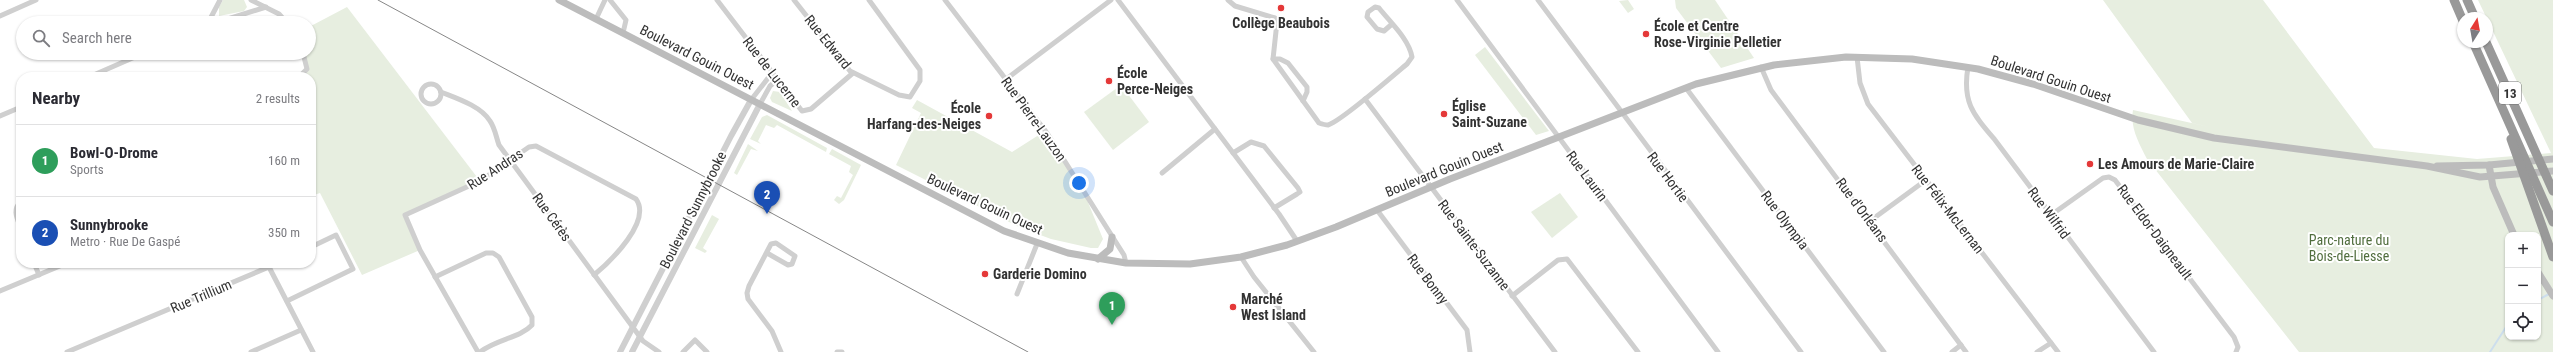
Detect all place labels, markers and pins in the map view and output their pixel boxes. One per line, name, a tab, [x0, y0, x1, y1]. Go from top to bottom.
marker: Collège Beaubois	[1276, 3, 1286, 13]
place label: Collège Beaubois	[1232, 15, 1330, 31]
place label: École et Centre Rose-Virginie Pelletier	[1654, 17, 1782, 50]
marker: École et Centre Rose-Virginie Pelletier	[1641, 29, 1651, 39]
place label: École Perce-Neiges	[1117, 64, 1193, 97]
marker: École Perce-Neiges	[1104, 76, 1114, 86]
place label: Église Saint-Suzane	[1452, 97, 1527, 130]
place label: École Harfang-des-Neiges	[867, 99, 981, 132]
marker: Église Saint-Suzane	[1439, 109, 1449, 119]
marker: École Harfang-des-Neiges	[984, 111, 994, 121]
place label: Les Amours de Marie-Claire	[2098, 156, 2255, 172]
marker: Les Amours de Marie-Claire	[2085, 159, 2095, 169]
pin: 2	[754, 181, 780, 214]
place label: Garderie Domino	[993, 266, 1087, 282]
marker: Garderie Domino	[980, 269, 990, 279]
place label: Marché West Island	[1241, 291, 1306, 323]
pin: 1	[1099, 292, 1125, 325]
marker: Marché West Island	[1228, 302, 1238, 312]

